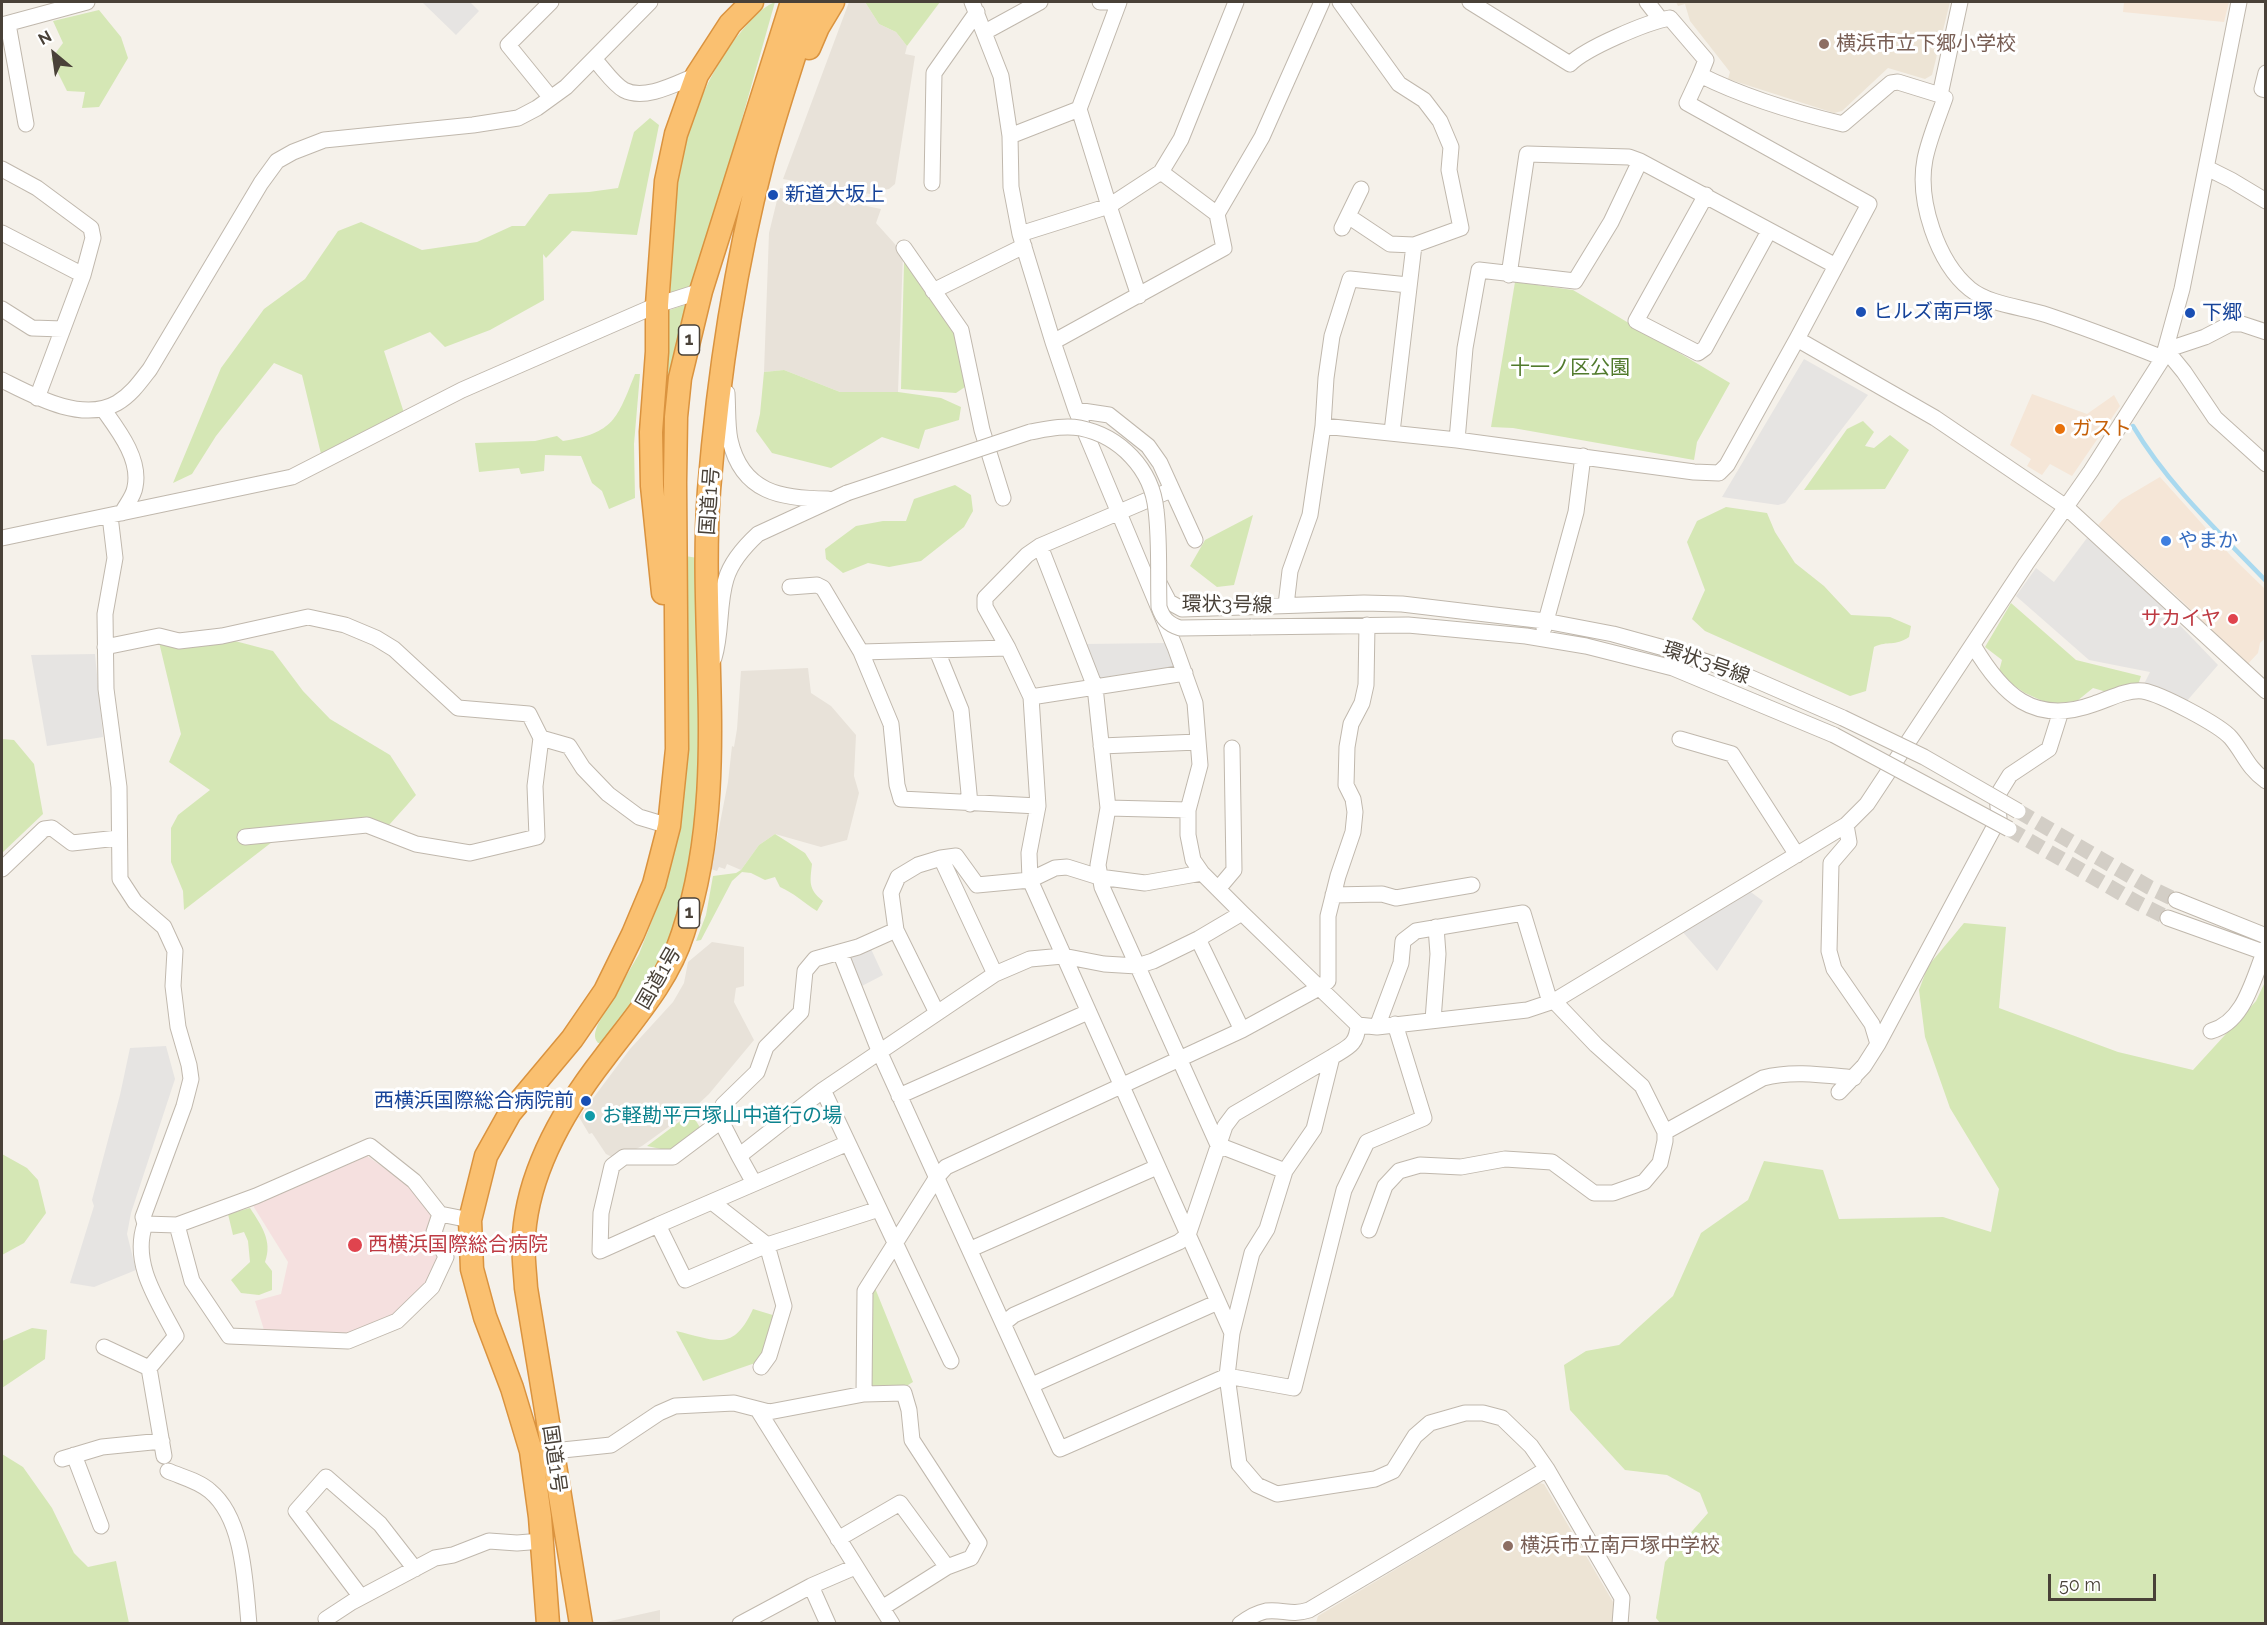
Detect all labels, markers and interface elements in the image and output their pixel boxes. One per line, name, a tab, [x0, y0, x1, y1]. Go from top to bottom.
north arrow	[24, 24, 84, 84]
text: N	[35, 27, 55, 49]
place label: 横浜市立下郷小学校	[1836, 32, 2016, 56]
marker: 横浜市立下郷小学校	[1817, 37, 1831, 51]
place label: 新道大坂上	[785, 183, 885, 207]
marker: 新道大坂上	[766, 188, 780, 202]
place label: ヒルズ南戸塚	[1873, 300, 1993, 324]
place label: 下郷	[2202, 301, 2242, 325]
marker: ヒルズ南戸塚	[1854, 305, 1868, 319]
marker: 下郷	[2183, 306, 2197, 320]
road number: 1	[678, 325, 700, 355]
park label: 十一ノ区公園	[1510, 356, 1630, 380]
place label: ガスト	[2072, 417, 2132, 441]
marker: ガスト	[2053, 422, 2067, 436]
street label: 国道1号	[696, 466, 724, 536]
place label: やまか	[2178, 529, 2238, 553]
marker: やまか	[2159, 534, 2173, 548]
street label: 環状3号線	[1181, 592, 1273, 618]
place label: サカイヤ	[2141, 607, 2221, 631]
marker: サカイヤ	[2226, 612, 2240, 626]
street label: 環状3号線	[1659, 637, 1753, 689]
road number: 1	[678, 898, 700, 928]
street label: 国道1号	[631, 942, 687, 1014]
place label: 西横浜国際総合病院前	[374, 1089, 574, 1113]
marker: 西横浜国際総合病院前	[579, 1094, 593, 1108]
place label: お軽勘平戸塚山中道行の場	[602, 1104, 842, 1128]
marker: お軽勘平戸塚山中道行の場	[583, 1109, 597, 1123]
place label: 西横浜国際総合病院	[368, 1233, 548, 1257]
marker: 西横浜国際総合病院	[346, 1236, 364, 1254]
street label: 国道1号	[537, 1423, 571, 1495]
place label: 横浜市立南戸塚中学校	[1520, 1534, 1720, 1558]
marker: 横浜市立南戸塚中学校	[1501, 1539, 1515, 1553]
scale bar	[2051, 1562, 2159, 1600]
text: 50 m	[2059, 1574, 2101, 1595]

